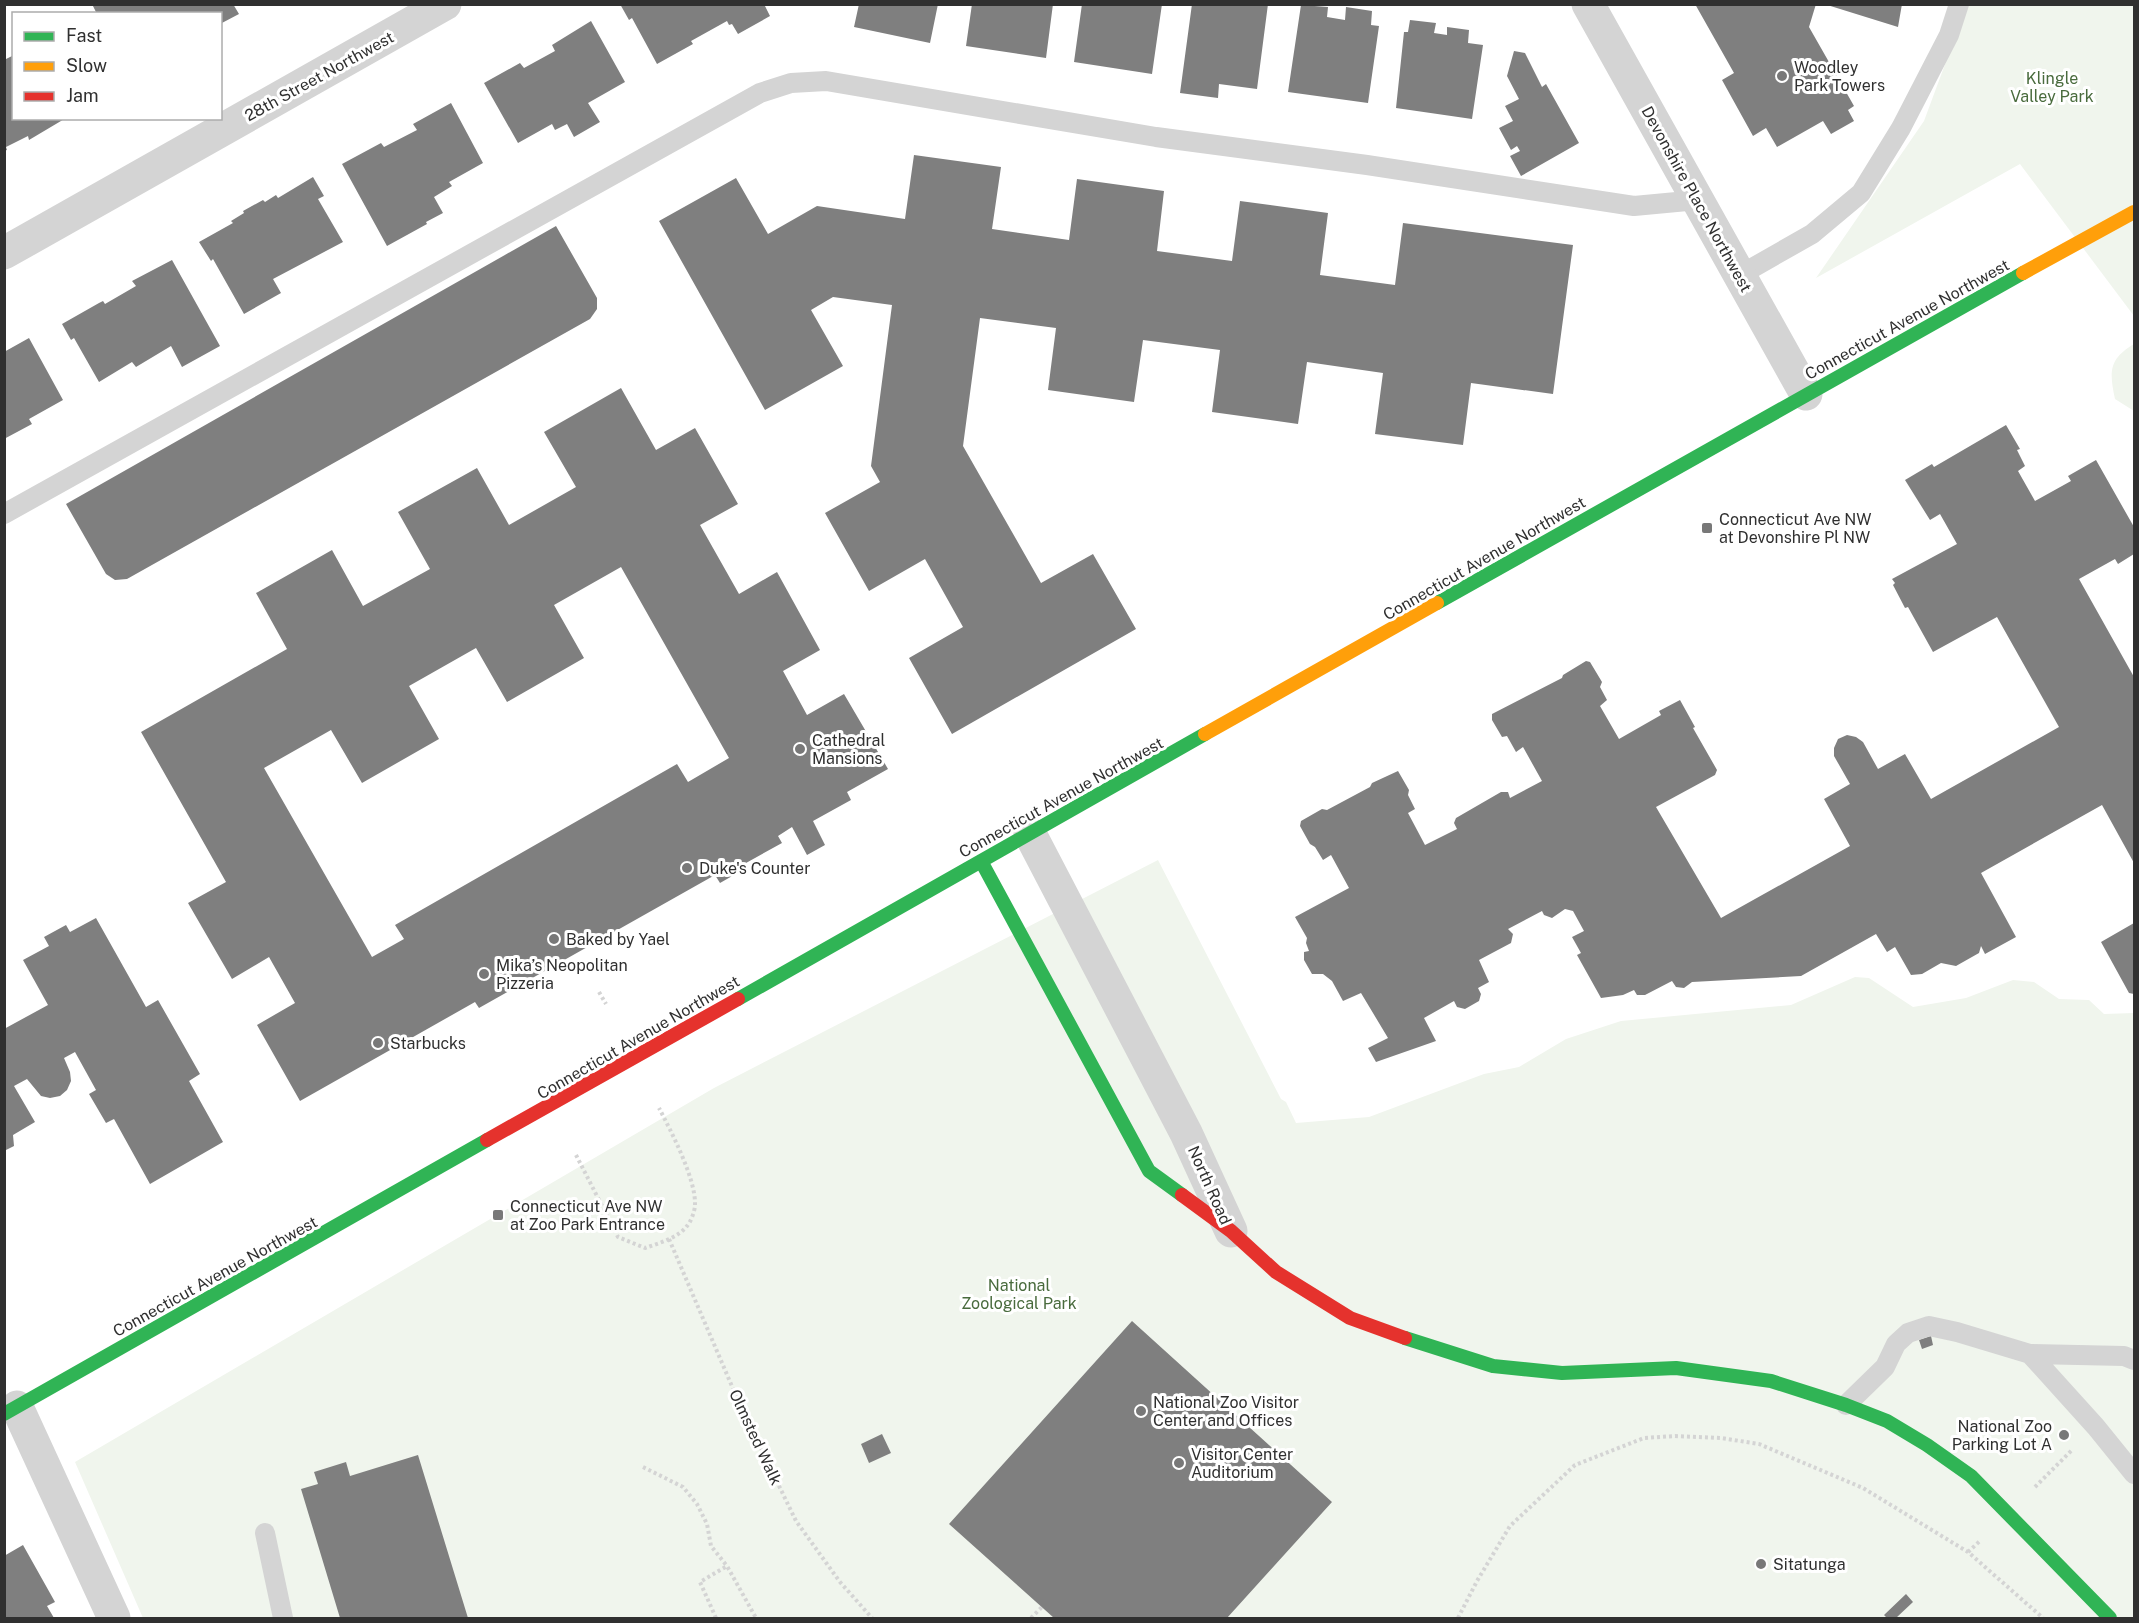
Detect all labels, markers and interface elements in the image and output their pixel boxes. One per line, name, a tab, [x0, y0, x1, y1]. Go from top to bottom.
legend	[12, 12, 222, 120]
text: Fast	[66, 25, 102, 46]
street label: 28th Street Northwest	[241, 28, 397, 125]
text: Slow	[66, 55, 107, 76]
place label: Woodley Park Towers	[1794, 58, 1885, 95]
marker: Woodley Park Towers	[1775, 69, 1789, 83]
park label: Klingle Valley Park	[2010, 69, 2094, 106]
text: Jam	[66, 85, 99, 106]
street label: Devonshire Place Northwest	[1637, 103, 1756, 295]
street label: Connecticut Avenue Northwest	[1802, 255, 2013, 384]
street label: Connecticut Avenue Northwest	[1380, 493, 1589, 624]
place label: Connecticut Ave NW at Devonshire Pl NW	[1719, 510, 1872, 547]
marker: Connecticut Ave NW at Devonshire Pl NW	[1700, 521, 1714, 535]
place label: Cathedral Mansions	[812, 731, 885, 768]
street label: Connecticut Avenue Northwest	[956, 733, 1167, 862]
marker: Cathedral Mansions	[793, 742, 807, 756]
place label: Duke's Counter	[699, 859, 810, 878]
marker: Duke's Counter	[680, 861, 694, 875]
place label: Baked by Yael	[566, 930, 670, 949]
marker: Baked by Yael	[547, 932, 561, 946]
place label: Mika’s Neopolitan Pizzeria	[496, 956, 628, 993]
marker: Mika’s Neopolitan Pizzeria	[477, 967, 491, 981]
street label: Connecticut Avenue Northwest	[534, 972, 743, 1103]
place label: Starbucks	[390, 1034, 466, 1053]
marker: Starbucks	[371, 1036, 385, 1050]
street label: North Road	[1184, 1143, 1235, 1228]
place label: Connecticut Ave NW at Zoo Park Entrance	[510, 1197, 665, 1234]
marker: Connecticut Ave NW at Zoo Park Entrance	[491, 1208, 505, 1222]
street label: Connecticut Avenue Northwest	[110, 1212, 321, 1341]
park label: National Zoological Park	[961, 1276, 1077, 1313]
street label: Olmsted Walk	[725, 1386, 786, 1488]
place label: National Zoo Visitor Center and Offices	[1153, 1393, 1299, 1430]
marker: National Zoo Visitor Center and Offices	[1134, 1404, 1148, 1418]
place label: National Zoo Parking Lot A	[1952, 1417, 2052, 1454]
marker: National Zoo Parking Lot A	[2057, 1428, 2071, 1442]
place label: Visitor Center Auditorium	[1191, 1445, 1293, 1482]
marker: Visitor Center Auditorium	[1172, 1456, 1186, 1470]
place label: Sitatunga	[1773, 1555, 1846, 1574]
marker: Sitatunga	[1754, 1557, 1768, 1571]

